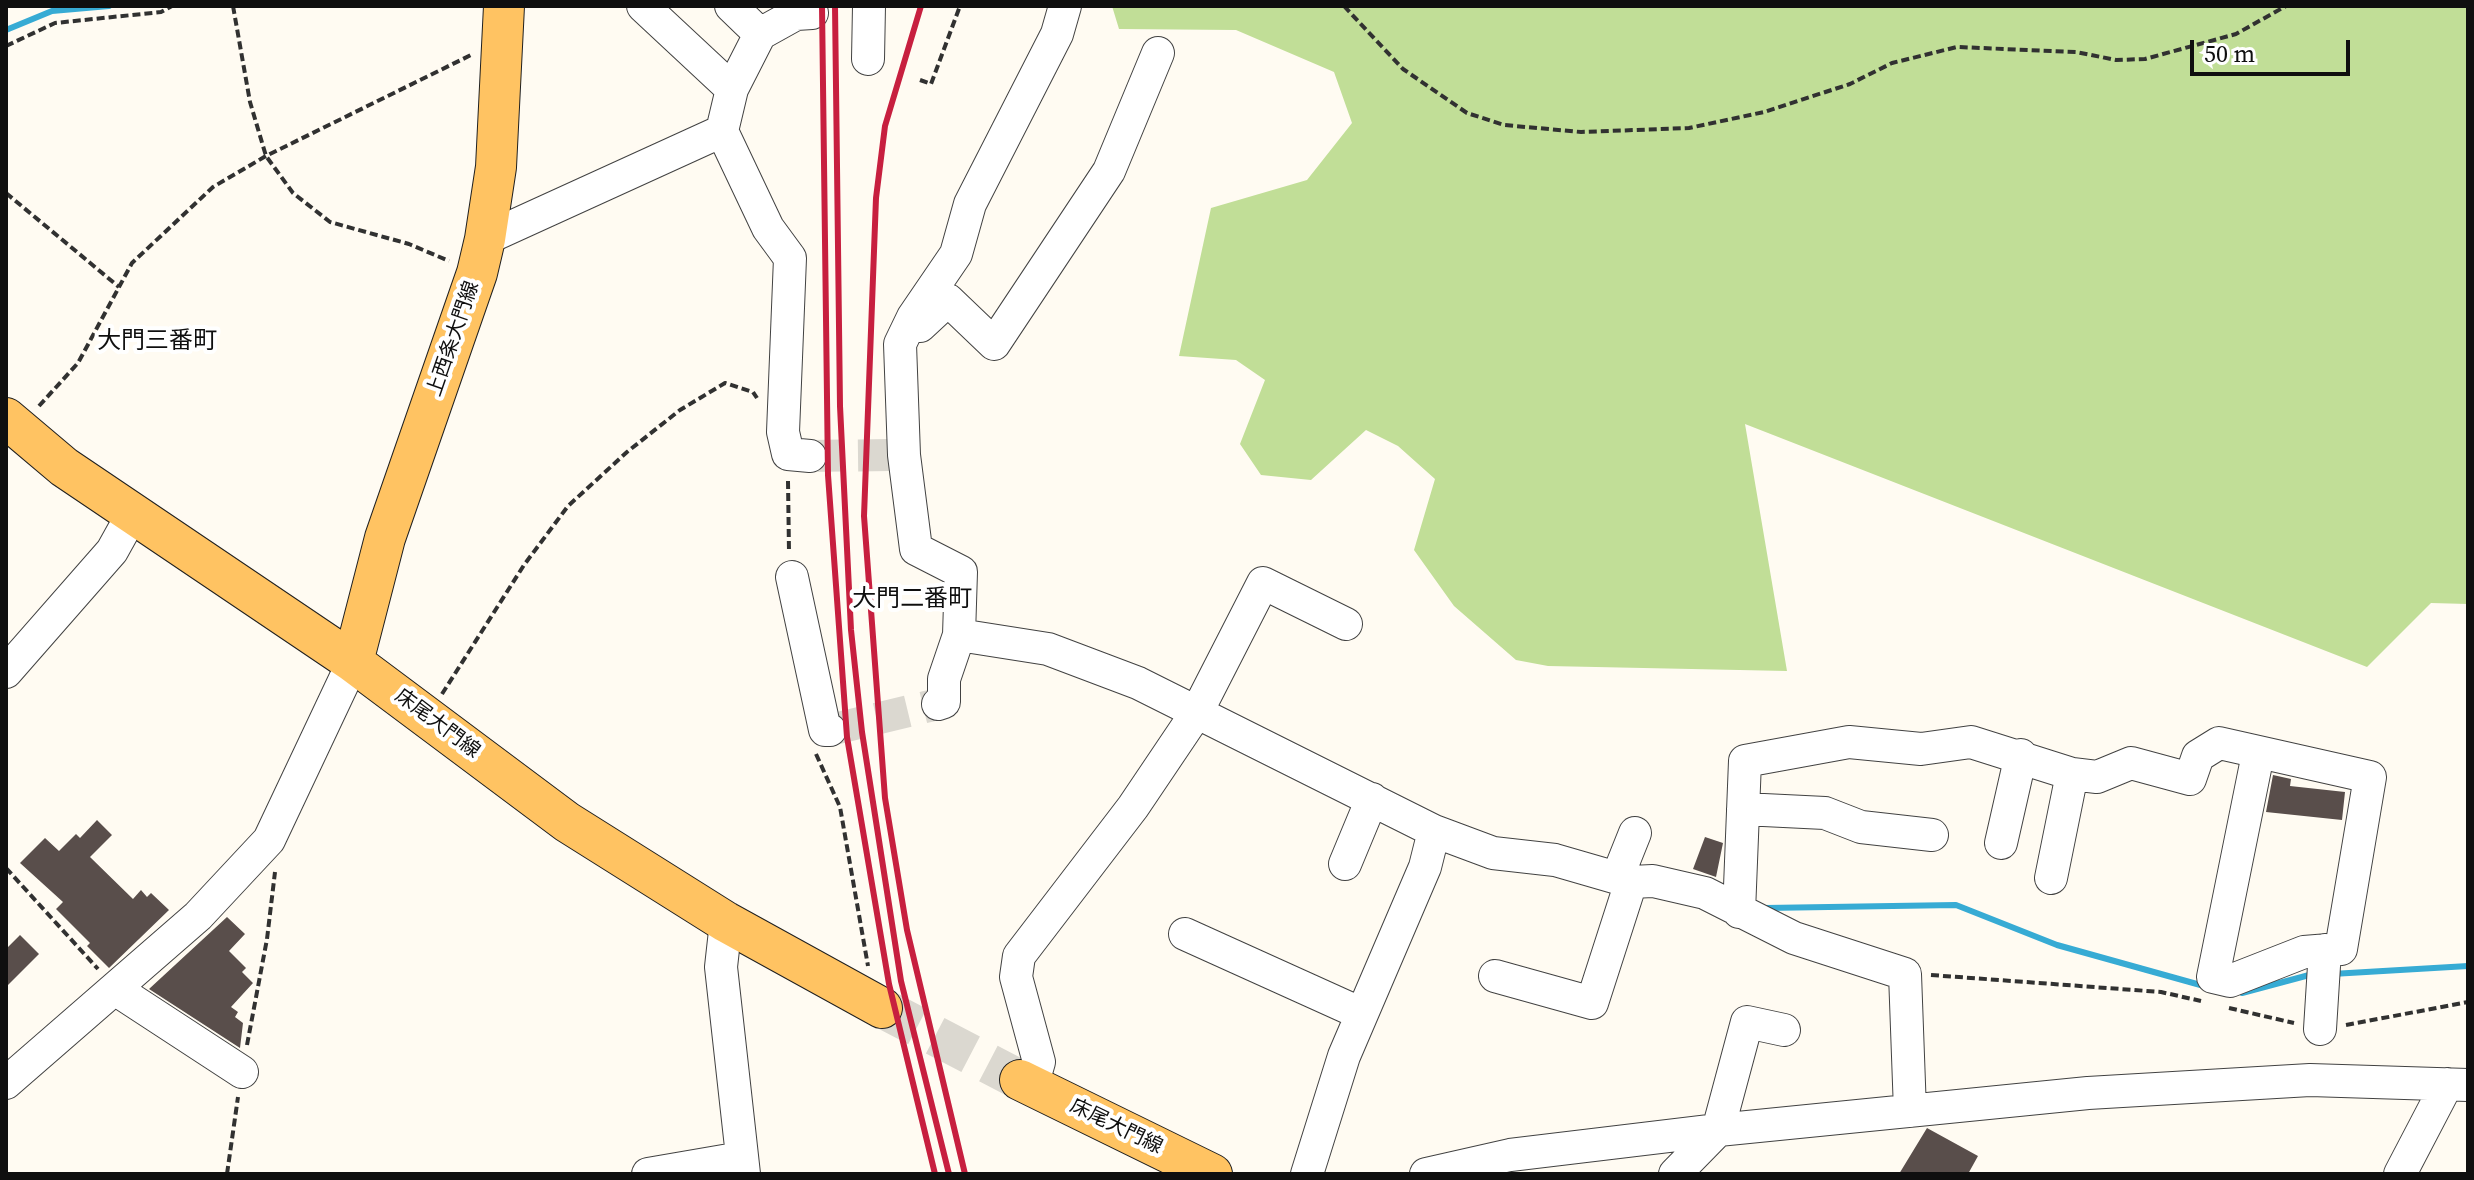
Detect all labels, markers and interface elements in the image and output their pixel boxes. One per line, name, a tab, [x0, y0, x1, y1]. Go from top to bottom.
scale bar	[2194, 24, 2354, 74]
text: 50 m	[2204, 37, 2255, 70]
street label: 上西条大門線	[423, 278, 485, 400]
district label: 大門三番町	[97, 328, 217, 356]
district label: 大門二番町	[852, 586, 972, 614]
street label: 床尾大門線	[390, 684, 484, 764]
street label: 床尾大門線	[1066, 1094, 1166, 1160]

